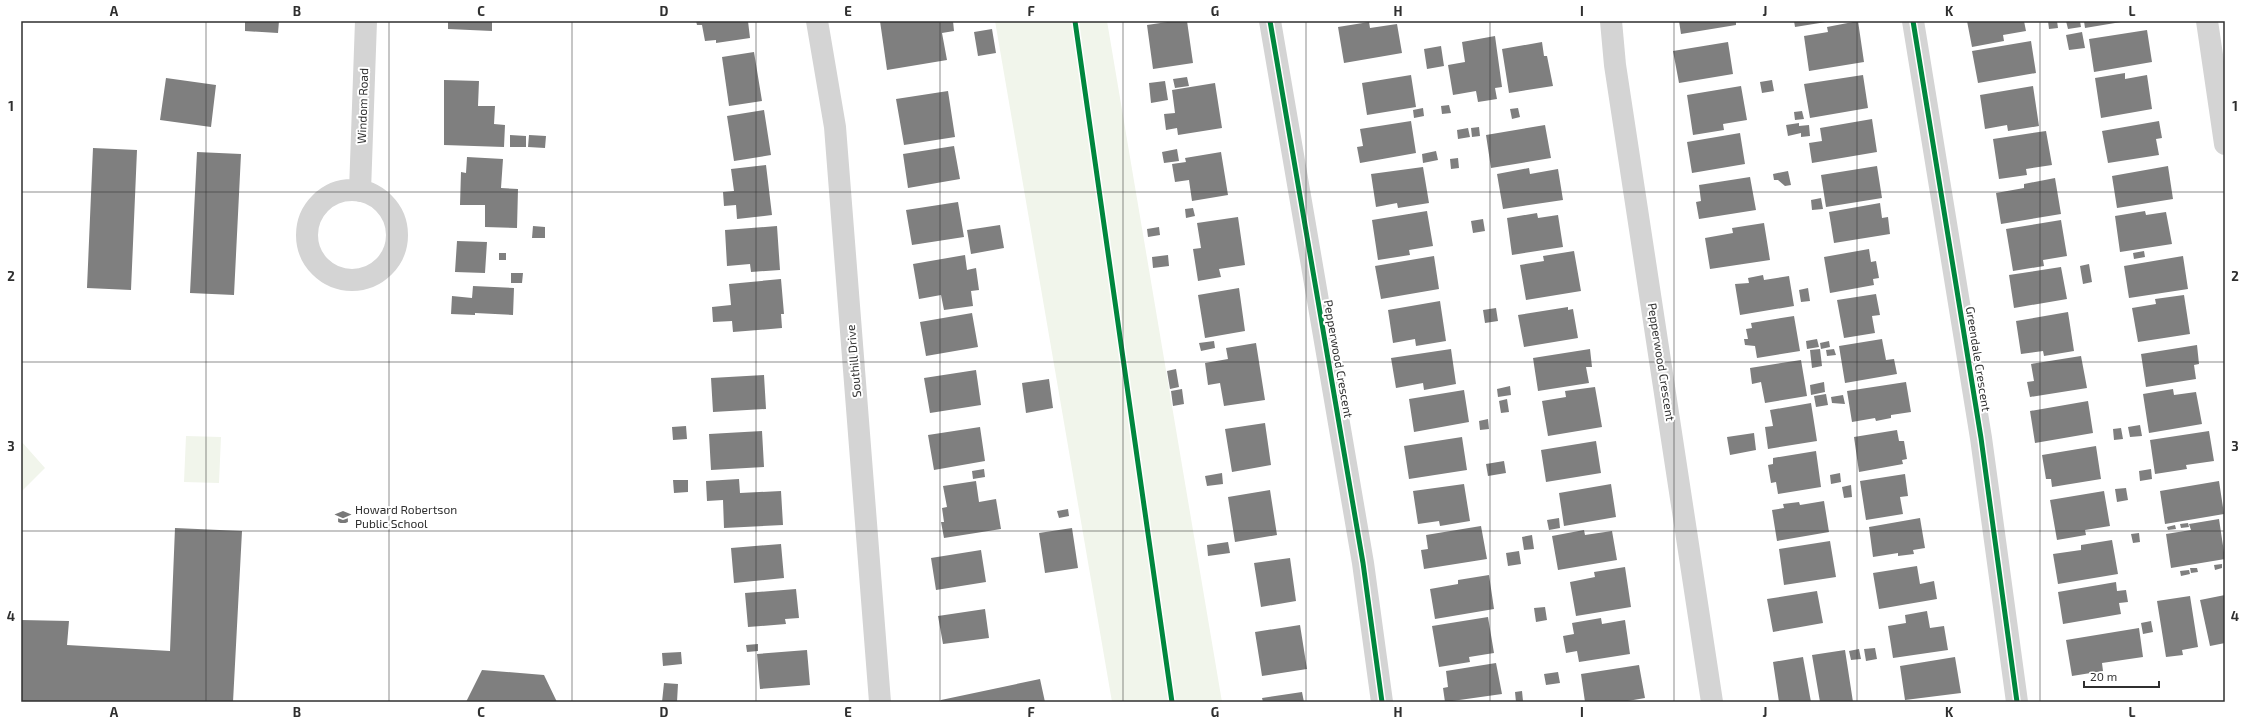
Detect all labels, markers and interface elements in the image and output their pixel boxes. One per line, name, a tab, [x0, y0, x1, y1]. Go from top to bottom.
text: A	[110, 3, 119, 19]
text: B	[293, 3, 301, 19]
text: C	[477, 3, 485, 19]
text: D	[660, 3, 669, 19]
text: E	[844, 3, 852, 19]
text: F	[1027, 3, 1035, 19]
text: G	[1211, 3, 1219, 19]
text: H	[1394, 3, 1403, 19]
text: I	[1580, 3, 1584, 19]
text: J	[1763, 3, 1767, 19]
text: K	[1945, 3, 1954, 19]
text: L	[2129, 3, 2136, 19]
street label: Windom Road	[354, 68, 370, 144]
text: 1	[8, 98, 14, 114]
text: 1	[2232, 98, 2238, 114]
text: 2	[7, 268, 15, 284]
text: 2	[2231, 268, 2239, 284]
street label: Pepperwood Crescent	[1322, 299, 1356, 419]
street label: Pepperwood Crescent	[1646, 302, 1678, 422]
street label: Greendale Crescent	[1964, 305, 1994, 413]
street label: Southill Drive	[843, 324, 863, 398]
text: 3	[7, 438, 15, 454]
text: 3	[2231, 438, 2239, 454]
place label: Howard Robertson Public School	[355, 502, 457, 530]
school or university icon: Howard Robertson Public School	[334, 508, 352, 526]
text: 4	[7, 608, 15, 624]
text: 4	[2231, 608, 2239, 624]
scale bar	[2084, 663, 2159, 689]
text: 20 m	[2090, 669, 2117, 683]
text: A	[110, 704, 119, 720]
text: B	[293, 704, 301, 720]
text: C	[477, 704, 485, 720]
text: D	[660, 704, 669, 720]
text: E	[844, 704, 852, 720]
text: F	[1027, 704, 1035, 720]
text: G	[1211, 704, 1219, 720]
text: H	[1394, 704, 1403, 720]
text: I	[1580, 704, 1584, 720]
text: J	[1763, 704, 1767, 720]
text: K	[1945, 704, 1954, 720]
text: L	[2129, 704, 2136, 720]

